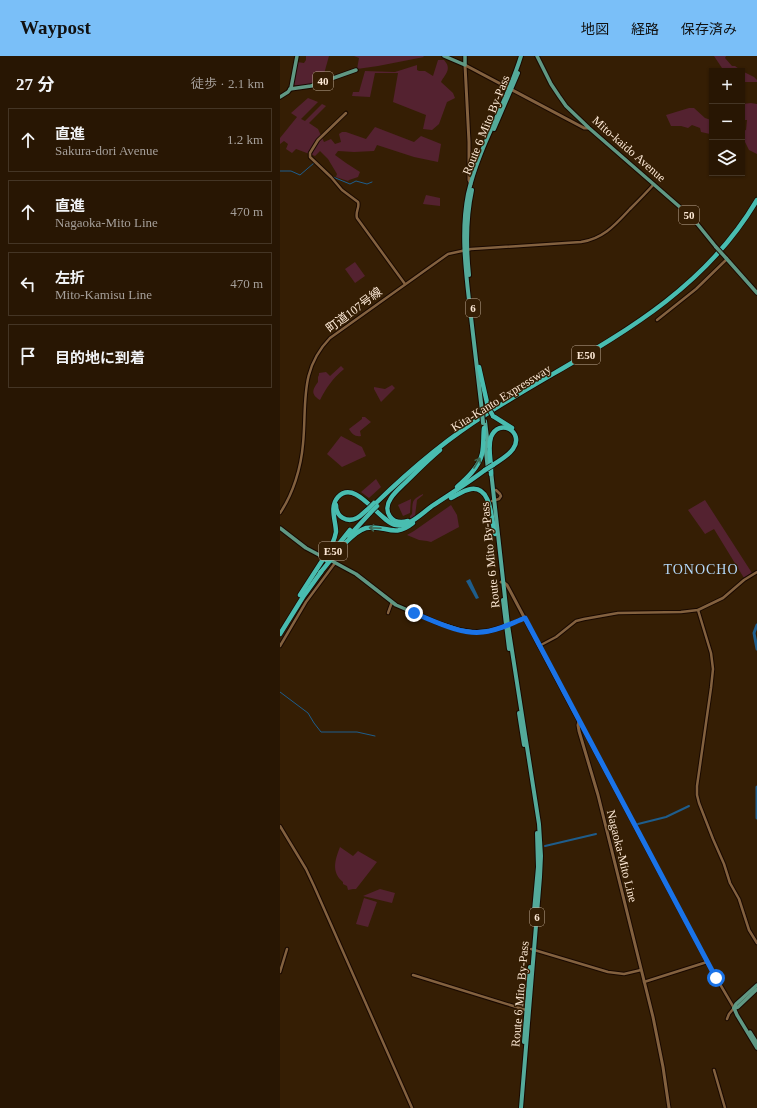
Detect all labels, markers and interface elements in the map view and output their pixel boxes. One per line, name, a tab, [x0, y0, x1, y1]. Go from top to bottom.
text: Waypost	[20, 17, 91, 38]
text: 地図	[581, 22, 609, 37]
text: 経路	[631, 22, 659, 37]
text: 保存済み	[681, 22, 737, 37]
map controls	[709, 68, 745, 176]
button: +	[709, 68, 745, 104]
road number: 40	[313, 72, 333, 90]
street label: Route 6 Mito By-Pass	[460, 73, 513, 177]
text: 27 分	[16, 75, 54, 94]
text: 徒歩 · 2.1 km	[191, 76, 264, 91]
button: −	[709, 104, 745, 140]
street label: Mito-kaido Avenue	[589, 113, 669, 185]
text: 直進	[55, 126, 85, 142]
icon: ahead	[17, 129, 39, 151]
text: 1.2 km	[227, 132, 263, 147]
button: layers	[709, 140, 745, 176]
text: Sakura-dori Avenue	[55, 143, 158, 158]
text: 直進	[55, 198, 85, 214]
icon: ahead	[17, 201, 39, 223]
text: 470 m	[230, 204, 263, 219]
road number: 50	[679, 206, 699, 224]
text: Nagaoka-Mito Line	[55, 215, 158, 230]
text: 左折	[55, 270, 85, 286]
icon: left	[17, 273, 39, 295]
text: 470 m	[230, 276, 263, 291]
street label: 町道107号線	[323, 285, 385, 335]
text: Mito-Kamisu Line	[55, 287, 152, 302]
road number: 6	[466, 299, 480, 317]
icon: arrive	[17, 345, 39, 367]
road number: E50	[572, 346, 600, 364]
text: 目的地に到着	[55, 350, 145, 366]
street label: Kita-Kanto Expressway	[449, 362, 553, 434]
one-way arrow	[474, 457, 482, 469]
street label: Route 6 Mito By-Pass	[477, 501, 503, 609]
one-way arrow	[369, 525, 382, 532]
road number: E50	[319, 542, 347, 560]
district label: TONOCHO	[663, 562, 739, 577]
route end	[405, 604, 423, 622]
street label: Nagaoka-Mito Line	[604, 808, 640, 904]
road number: 6	[530, 908, 544, 926]
street label: Route 6 Mito By-Pass	[508, 940, 532, 1048]
route start	[707, 969, 725, 987]

